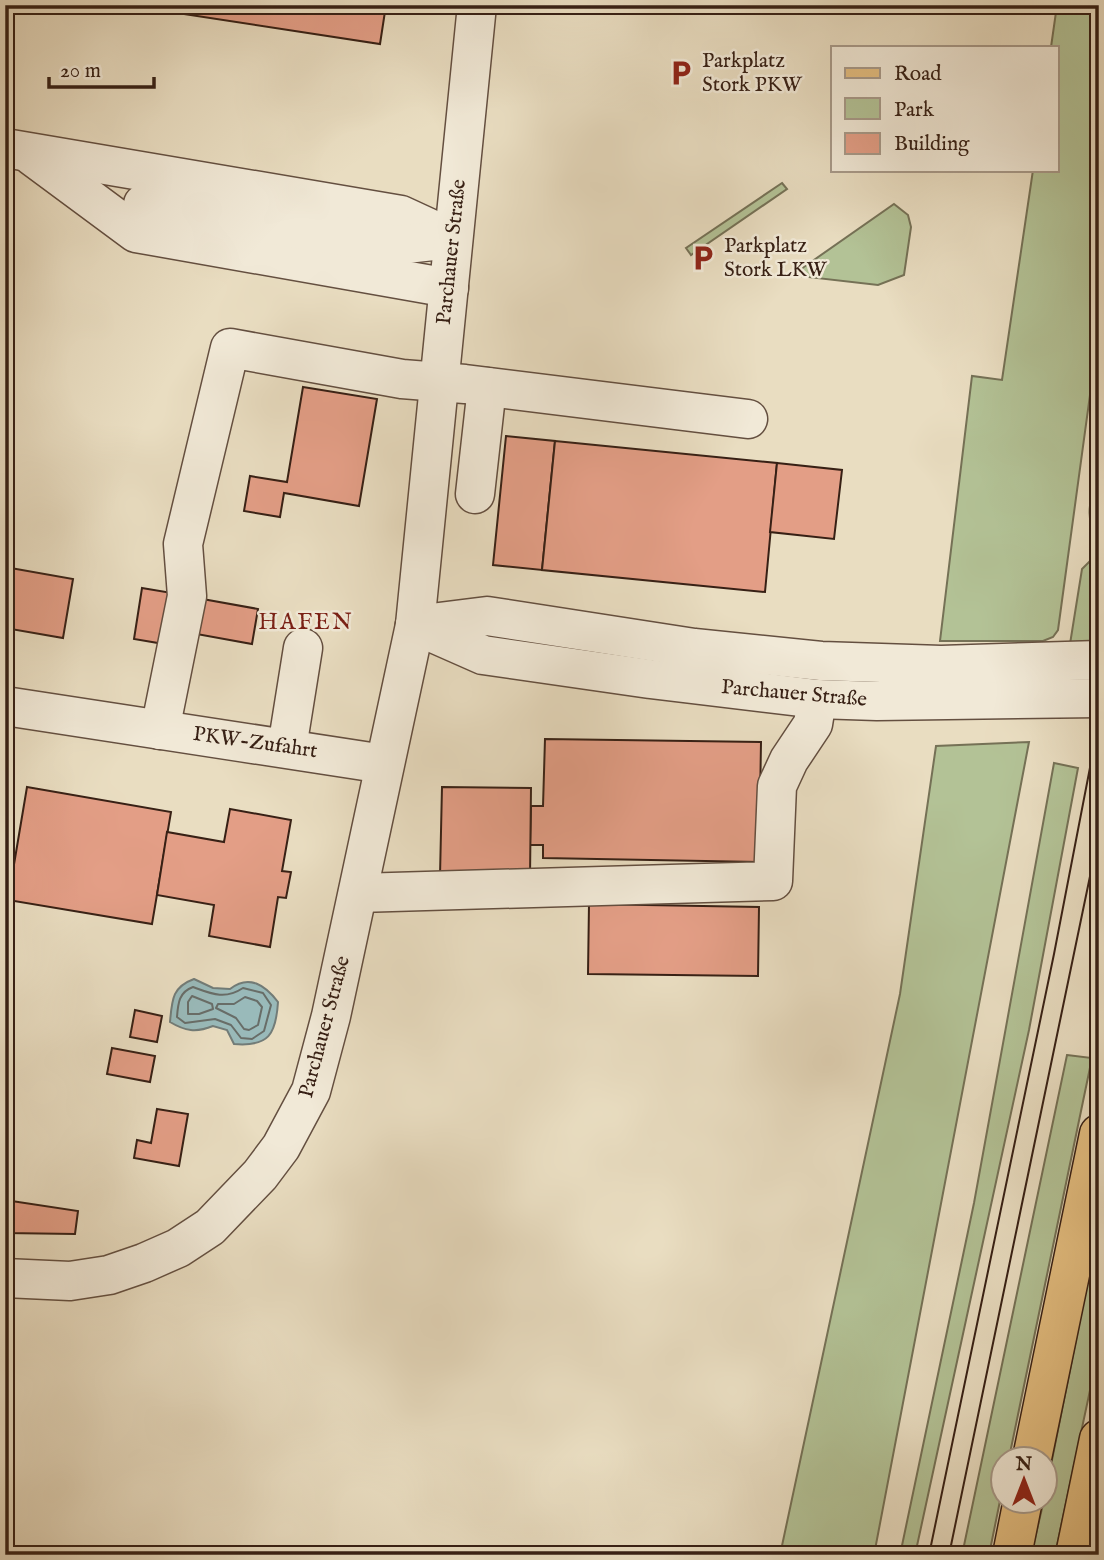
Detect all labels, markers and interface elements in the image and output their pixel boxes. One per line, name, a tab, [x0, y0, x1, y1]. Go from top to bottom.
scale bar	[49, 46, 154, 90]
legend	[831, 46, 1058, 172]
place label: Parkplatz Stork PKW	[702, 48, 803, 99]
text: 20 m	[60, 58, 101, 85]
parking icon: Parkplatz Stork PKW	[666, 58, 696, 88]
text: Road	[894, 61, 942, 88]
text: Park	[894, 97, 935, 124]
text: Building	[894, 131, 970, 158]
street label: Parchauer Straße	[431, 178, 473, 326]
place label: Parkplatz Stork LKW	[724, 233, 827, 284]
parking icon: Parkplatz Stork LKW	[688, 243, 718, 273]
district label: HAFEN	[258, 608, 354, 637]
street label: Parchauer Straße	[720, 674, 868, 714]
street label: PKW-Zufahrt	[191, 721, 319, 765]
street label: Parchauer Straße	[293, 953, 357, 1101]
north arrow	[988, 1444, 1058, 1514]
text: N	[1015, 1453, 1033, 1477]

